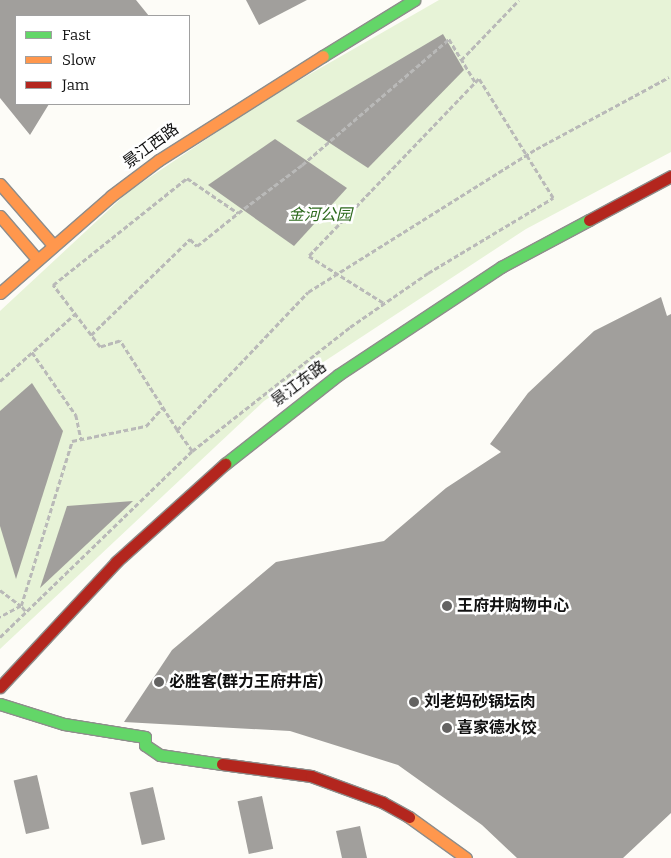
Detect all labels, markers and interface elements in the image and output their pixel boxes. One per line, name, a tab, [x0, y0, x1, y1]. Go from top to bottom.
legend	[15, 15, 190, 105]
text: Fast	[62, 26, 91, 44]
text: Slow	[62, 51, 96, 69]
text: Jam	[62, 76, 89, 94]
street label: 景江西路	[119, 119, 183, 173]
park label: 金河公园	[288, 205, 352, 225]
street label: 景江东路	[268, 357, 330, 411]
place label: 王府井购物中心	[457, 596, 569, 616]
marker: 王府井购物中心	[441, 600, 453, 612]
place label: 必胜客(群力王府井店)	[169, 672, 323, 692]
marker: 必胜客(群力王府井店)	[153, 676, 165, 688]
place label: 刘老妈砂锅坛肉	[424, 692, 536, 712]
marker: 刘老妈砂锅坛肉	[408, 696, 420, 708]
place label: 喜家德水饺	[457, 718, 537, 738]
marker: 喜家德水饺	[441, 722, 453, 734]

